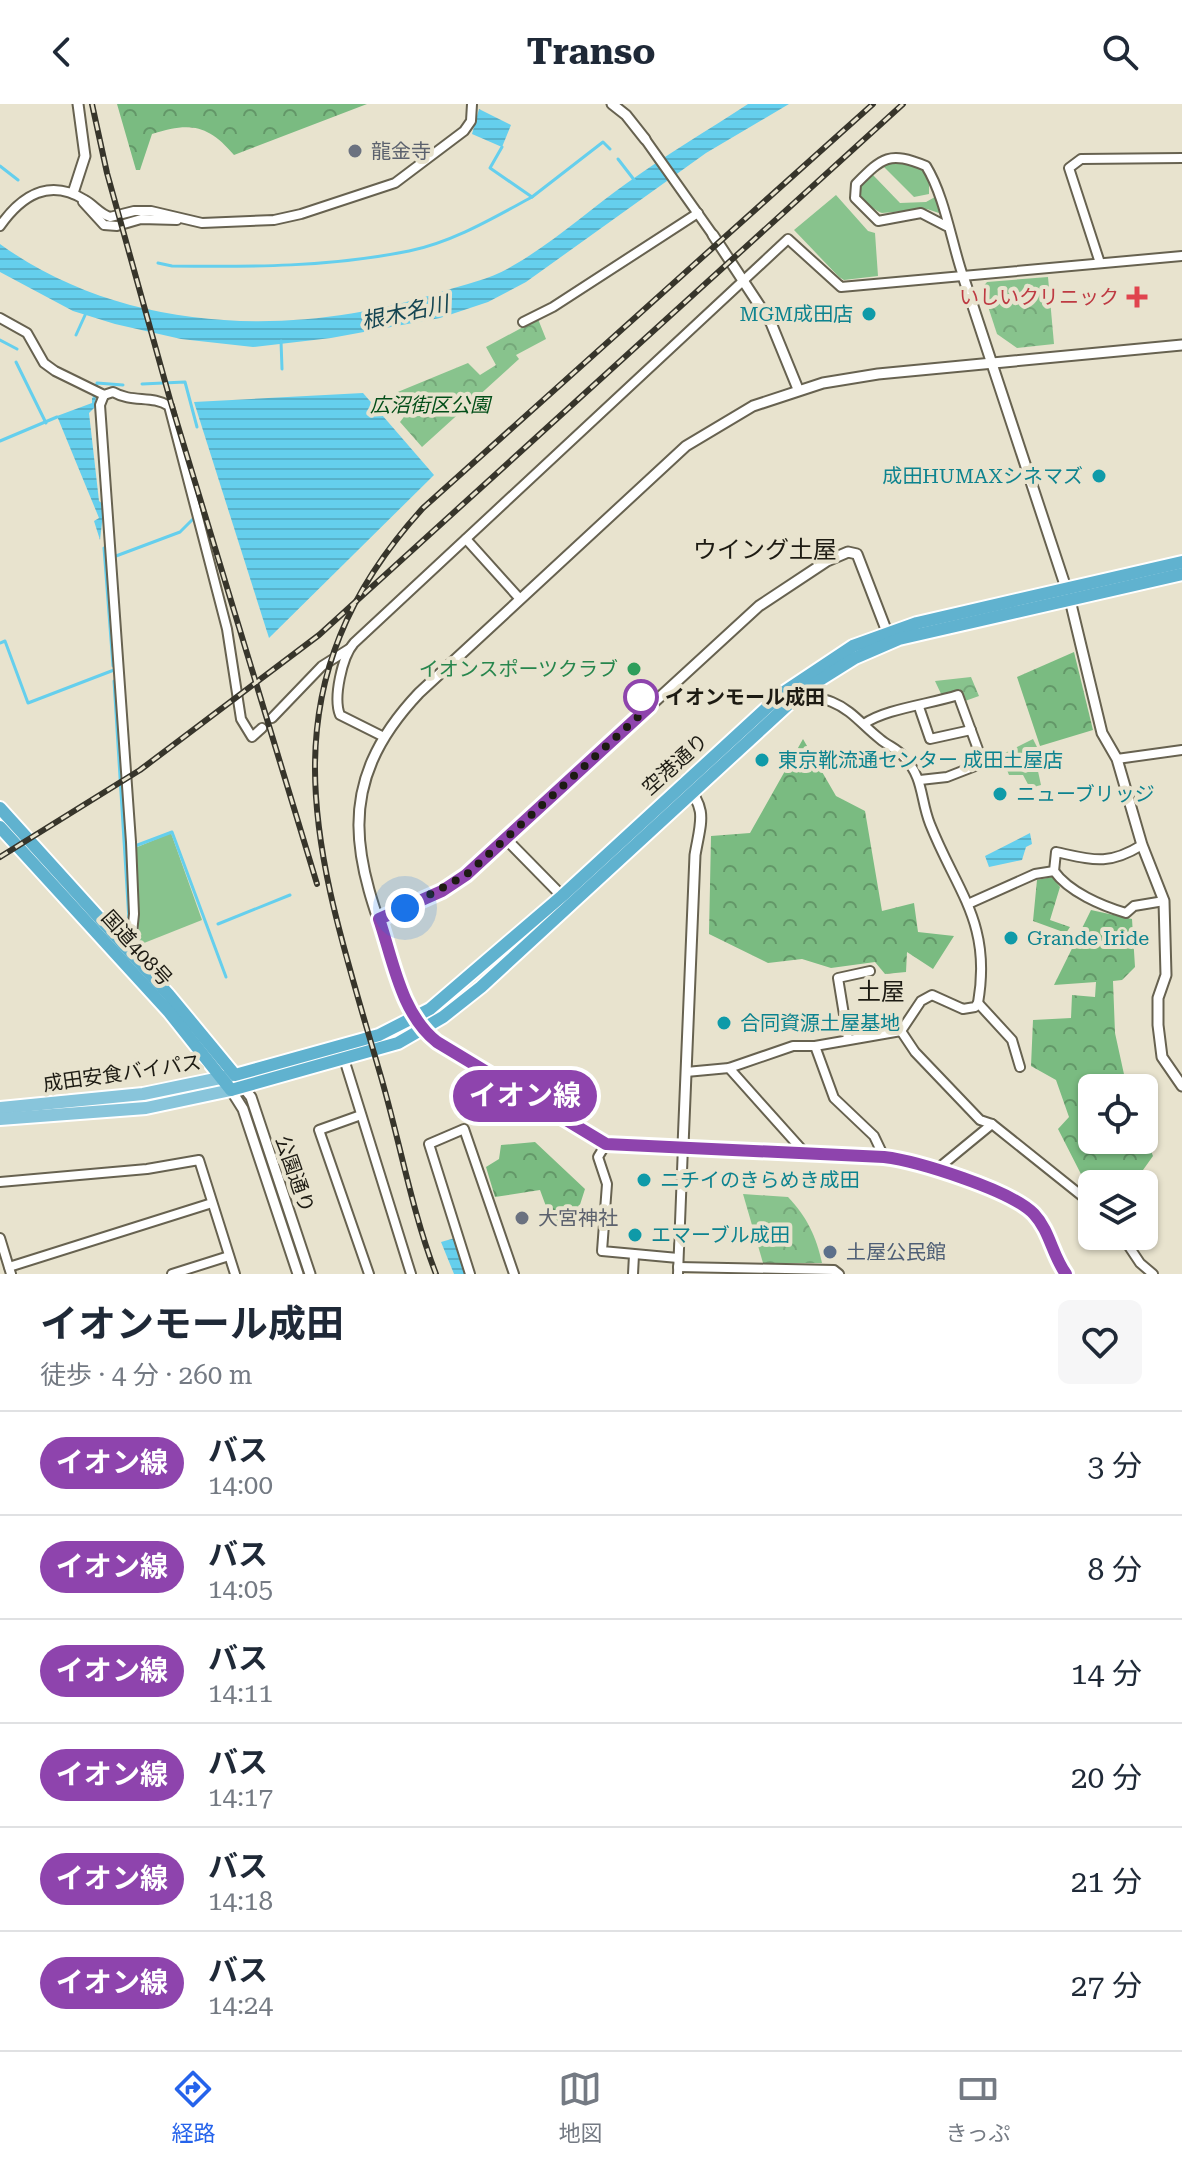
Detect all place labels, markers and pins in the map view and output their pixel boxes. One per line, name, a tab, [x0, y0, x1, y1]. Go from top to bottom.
place label: 龍金寺	[371, 139, 431, 163]
marker: 龍金寺	[346, 142, 364, 160]
place label: いしいクリニック	[959, 285, 1119, 309]
marker: いしいクリニック	[1126, 286, 1148, 308]
place label: MGM成田店	[739, 302, 853, 326]
marker: MGM成田店	[860, 305, 878, 323]
place label: 成田HUMAXシネマズ	[882, 464, 1083, 488]
marker: 成田HUMAXシネマズ	[1090, 467, 1108, 485]
place label: イオンスポーツクラブ	[419, 657, 618, 681]
marker: イオンスポーツクラブ	[625, 660, 643, 678]
marker: イオンモール成田	[624, 680, 658, 714]
place label: イオンモール成田	[665, 685, 825, 709]
place label: 東京靴流通センター 成田土屋店	[778, 748, 1063, 772]
marker: 東京靴流通センター 成田土屋店	[753, 751, 771, 769]
place label: ニューブリッジ	[1016, 782, 1155, 806]
marker: ニューブリッジ	[991, 785, 1009, 803]
place label: Grande Iride	[1027, 926, 1149, 950]
marker: Grande Iride	[1002, 929, 1020, 947]
place label: 合同資源土屋基地	[740, 1011, 900, 1035]
marker: 合同資源土屋基地	[715, 1014, 733, 1032]
place label: ニチイのきらめき成田	[660, 1168, 859, 1192]
marker: ニチイのきらめき成田	[635, 1171, 653, 1189]
place label: 大宮神社	[538, 1206, 618, 1230]
marker: 大宮神社	[513, 1209, 531, 1227]
place label: エマーブル成田	[651, 1223, 790, 1247]
marker: エマーブル成田	[626, 1226, 644, 1244]
place label: 土屋公民館	[846, 1240, 946, 1264]
marker: 土屋公民館	[821, 1243, 839, 1261]

